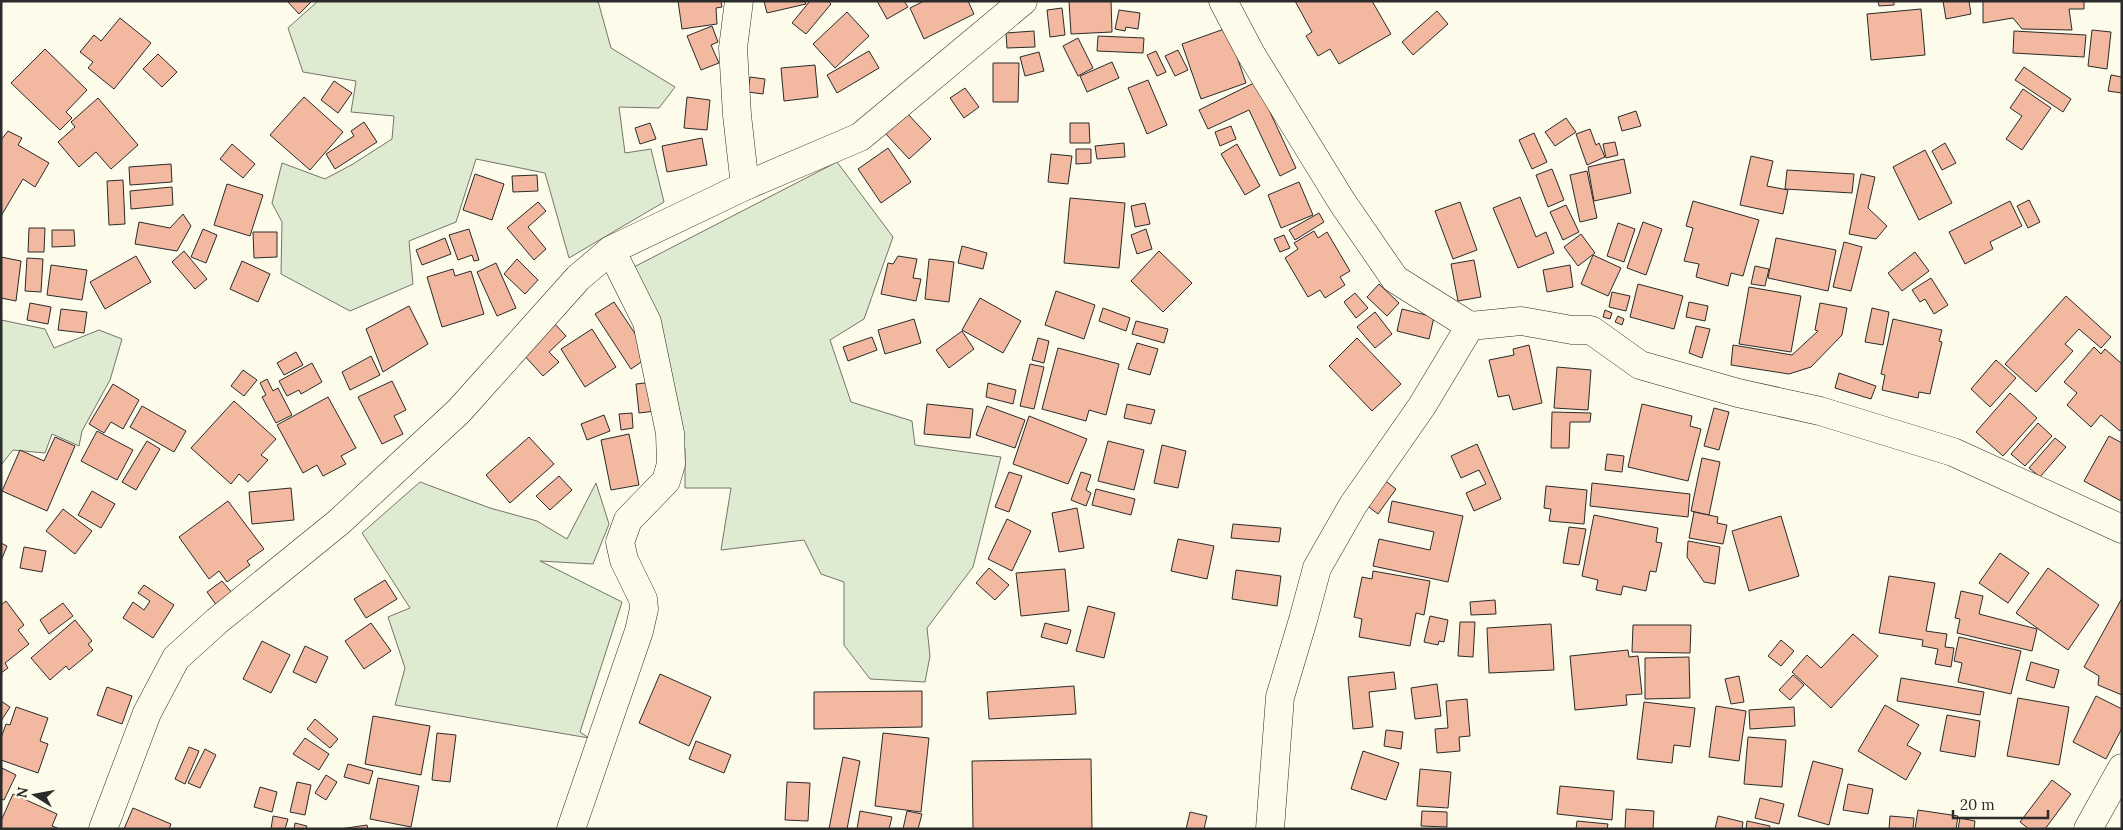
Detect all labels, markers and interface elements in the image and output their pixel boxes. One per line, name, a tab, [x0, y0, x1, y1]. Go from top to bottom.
north arrow	[10, 770, 60, 820]
text: N	[12, 785, 32, 800]
scale bar	[1953, 788, 2048, 820]
text: 20 m	[1960, 795, 1995, 814]

